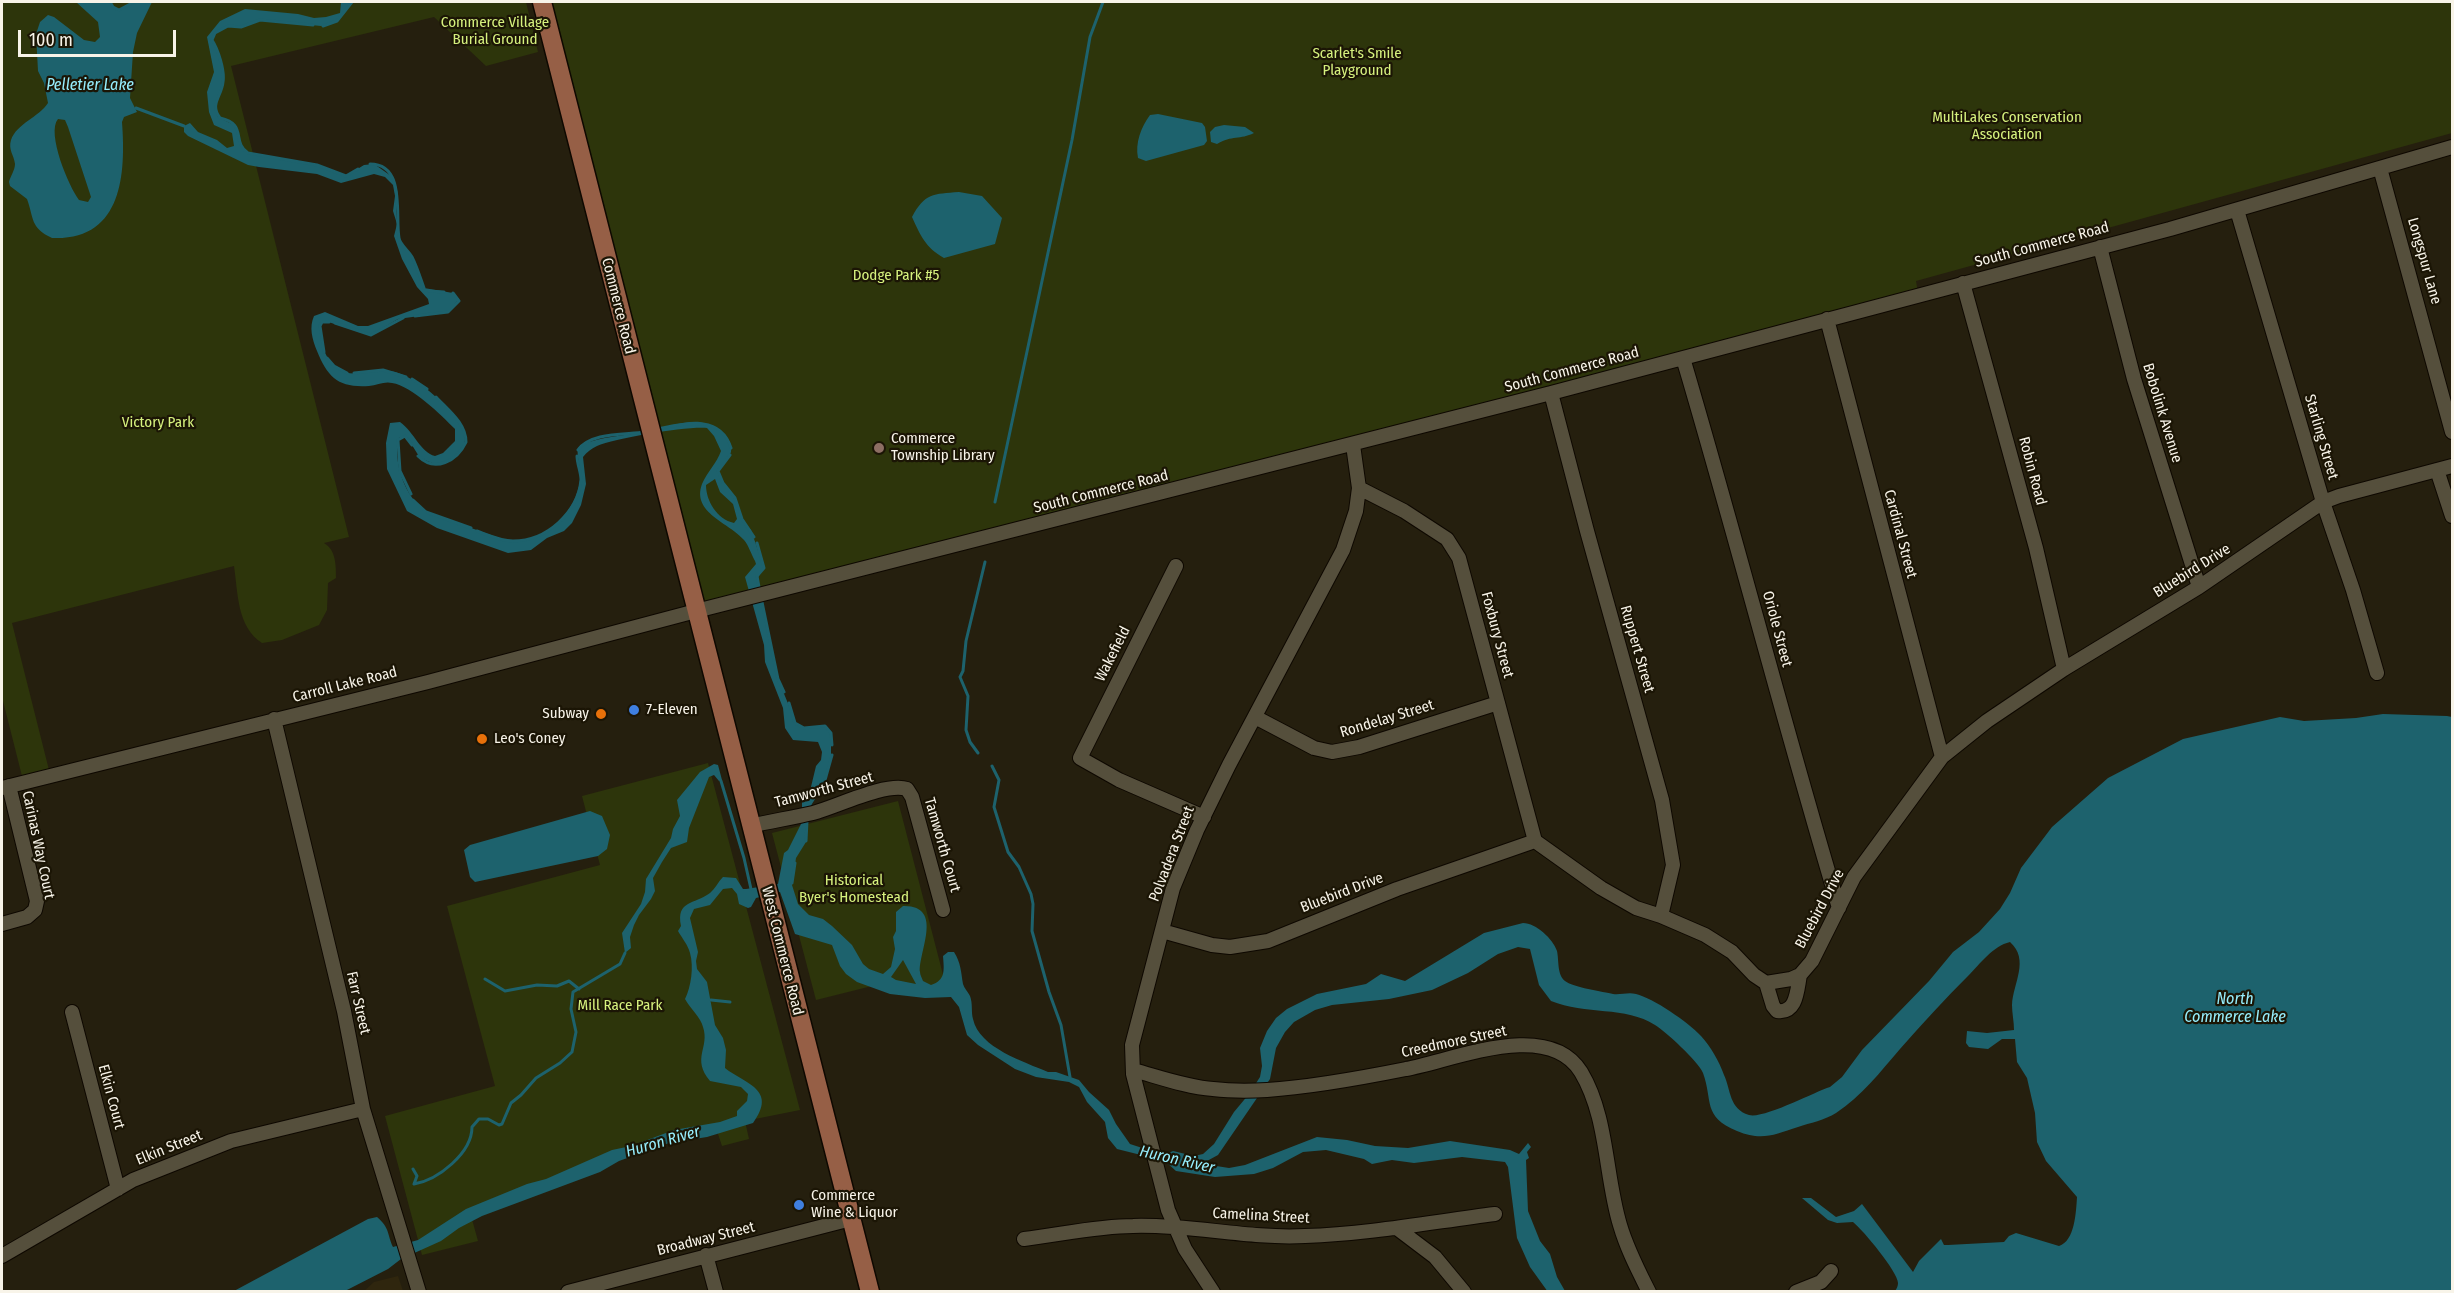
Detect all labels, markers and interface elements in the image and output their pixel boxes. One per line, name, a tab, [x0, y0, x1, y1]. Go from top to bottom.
park label: Commerce Village Burial Ground	[441, 14, 549, 49]
scale bar	[21, 18, 178, 56]
text: 100 m	[29, 29, 73, 51]
park label: Scarlet's Smile Playground	[1312, 45, 1402, 80]
water label: Pelletier Lake	[46, 76, 134, 96]
park label: MultiLakes Conservation Association	[1932, 109, 2082, 144]
street label: Longspur Lane	[2403, 216, 2445, 306]
street label: South Commerce Road	[1973, 218, 2111, 272]
street label: Commerce Road	[597, 256, 639, 356]
park label: Dodge Park #5	[853, 267, 939, 285]
street label: South Commerce Road	[1503, 343, 1641, 397]
street label: Bobolink Avenue	[2138, 361, 2186, 465]
street label: Starling Street	[2300, 392, 2342, 482]
park label: Victory Park	[122, 414, 194, 432]
place label: Commerce Township Library	[891, 430, 995, 465]
street label: Robin Road	[2014, 435, 2050, 507]
marker: Commerce Township Library	[872, 441, 886, 455]
street label: South Commerce Road	[1032, 467, 1170, 517]
street label: Cardinal Street	[1880, 488, 1920, 580]
street label: Bluebird Drive	[2150, 540, 2234, 602]
street label: Oriole Street	[1758, 589, 1796, 669]
street label: Foxbury Street	[1477, 590, 1517, 680]
street label: Ruppert Street	[1616, 603, 1658, 695]
street label: Wakefield	[1091, 623, 1135, 685]
street label: Carroll Lake Road	[291, 663, 399, 707]
street label: Rondelay Street	[1338, 696, 1436, 742]
place label: 7-Eleven	[646, 701, 698, 719]
marker: 7-Eleven	[627, 703, 641, 717]
place label: Subway	[542, 705, 589, 723]
marker: Subway	[594, 707, 608, 721]
place label: Leo's Coney	[494, 730, 565, 748]
marker: Leo's Coney	[475, 732, 489, 746]
street label: Tamworth Street	[773, 768, 875, 812]
street label: Carinas Way Court	[18, 789, 58, 901]
street label: Tamworth Court	[920, 796, 964, 894]
street label: Polvadera Street	[1146, 804, 1198, 904]
street label: Bluebird Drive	[1792, 866, 1848, 952]
street label: Bluebird Drive	[1298, 869, 1386, 917]
park label: Historical Byer's Homestead	[799, 872, 909, 907]
street label: West Commerce Road	[757, 885, 807, 1017]
street label: Farr Street	[342, 970, 374, 1036]
water label: North Commerce Lake	[2184, 990, 2286, 1028]
park label: Mill Race Park	[578, 997, 662, 1015]
street label: Creedmore Street	[1400, 1022, 1508, 1062]
street label: Elkin Court	[94, 1063, 128, 1131]
water label: Huron River	[624, 1122, 702, 1162]
street label: Elkin Street	[133, 1127, 205, 1169]
water label: Huron River	[1138, 1142, 1216, 1178]
place label: Commerce Wine & Liquor	[811, 1187, 898, 1222]
marker: Commerce Wine & Liquor	[792, 1198, 806, 1212]
street label: Camelina Street	[1212, 1204, 1310, 1228]
street label: Broadway Street	[655, 1218, 757, 1260]

